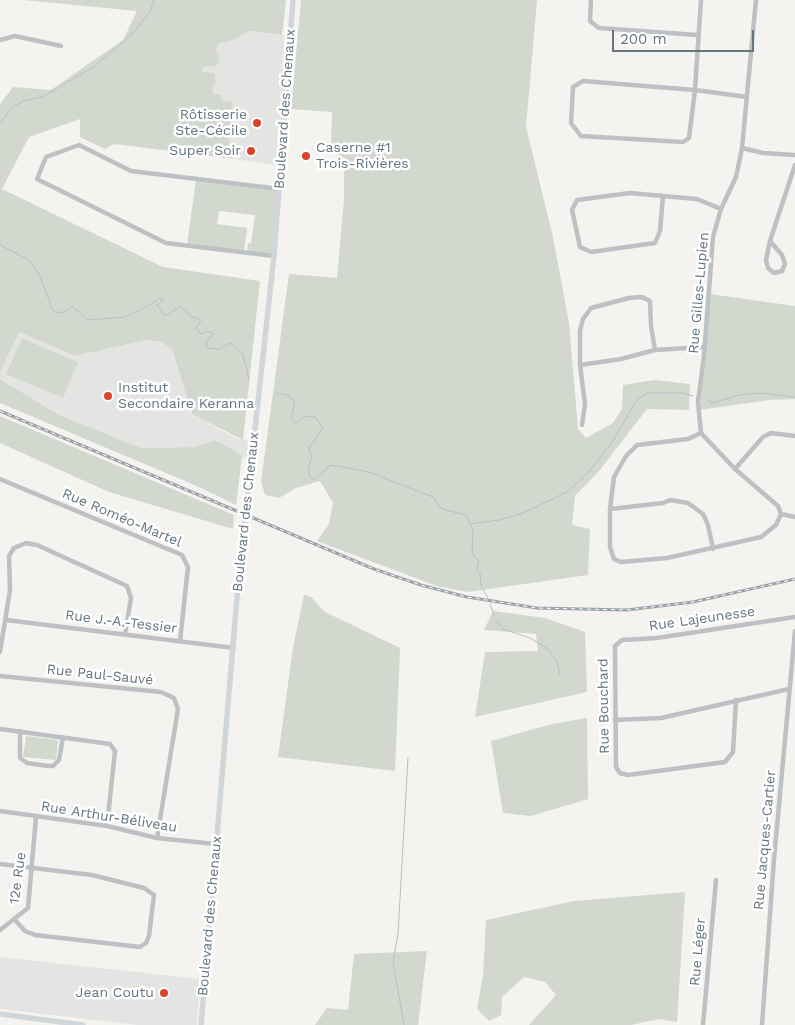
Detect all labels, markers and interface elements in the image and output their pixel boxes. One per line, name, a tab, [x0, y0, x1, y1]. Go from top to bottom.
scale bar	[615, 20, 758, 52]
street label: Boulevard des Chenaux	[271, 28, 299, 190]
text: 200 m	[620, 30, 667, 48]
place label: Rôtisserie Ste-Cécile	[175, 107, 247, 140]
marker: Rôtisserie Ste-Cécile	[251, 117, 263, 129]
place label: Caserne #1 Trois-Rivières	[316, 140, 409, 172]
place label: Super Soir	[169, 143, 241, 159]
marker: Super Soir	[245, 145, 257, 157]
marker: Caserne #1 Trois-Rivières	[300, 150, 312, 162]
street label: Rue Gilles-Lupien	[685, 232, 713, 354]
place label: Institut Secondaire Keranna	[118, 380, 254, 412]
marker: Institut Secondaire Keranna	[102, 390, 114, 402]
street label: Boulevard des Chenaux	[229, 431, 263, 593]
street label: Rue Roméo-Martel	[60, 485, 184, 551]
street label: Rue Lajeunesse	[648, 603, 756, 635]
street label: Rue J.-A.-Tessier	[64, 607, 178, 637]
street label: Rue Bouchard	[595, 658, 613, 754]
street label: Rue Paul-Sauvé	[46, 661, 154, 689]
street label: Rue Jacques-Cartier	[751, 769, 779, 911]
street label: Rue Arthur-Béliveau	[40, 798, 178, 836]
street label: Boulevard des Chenaux	[195, 835, 225, 997]
street label: 12e Rue	[6, 851, 30, 905]
street label: Rue Léger	[687, 917, 709, 987]
place label: Jean Coutu	[76, 985, 154, 1001]
marker: Jean Coutu	[158, 987, 170, 999]

